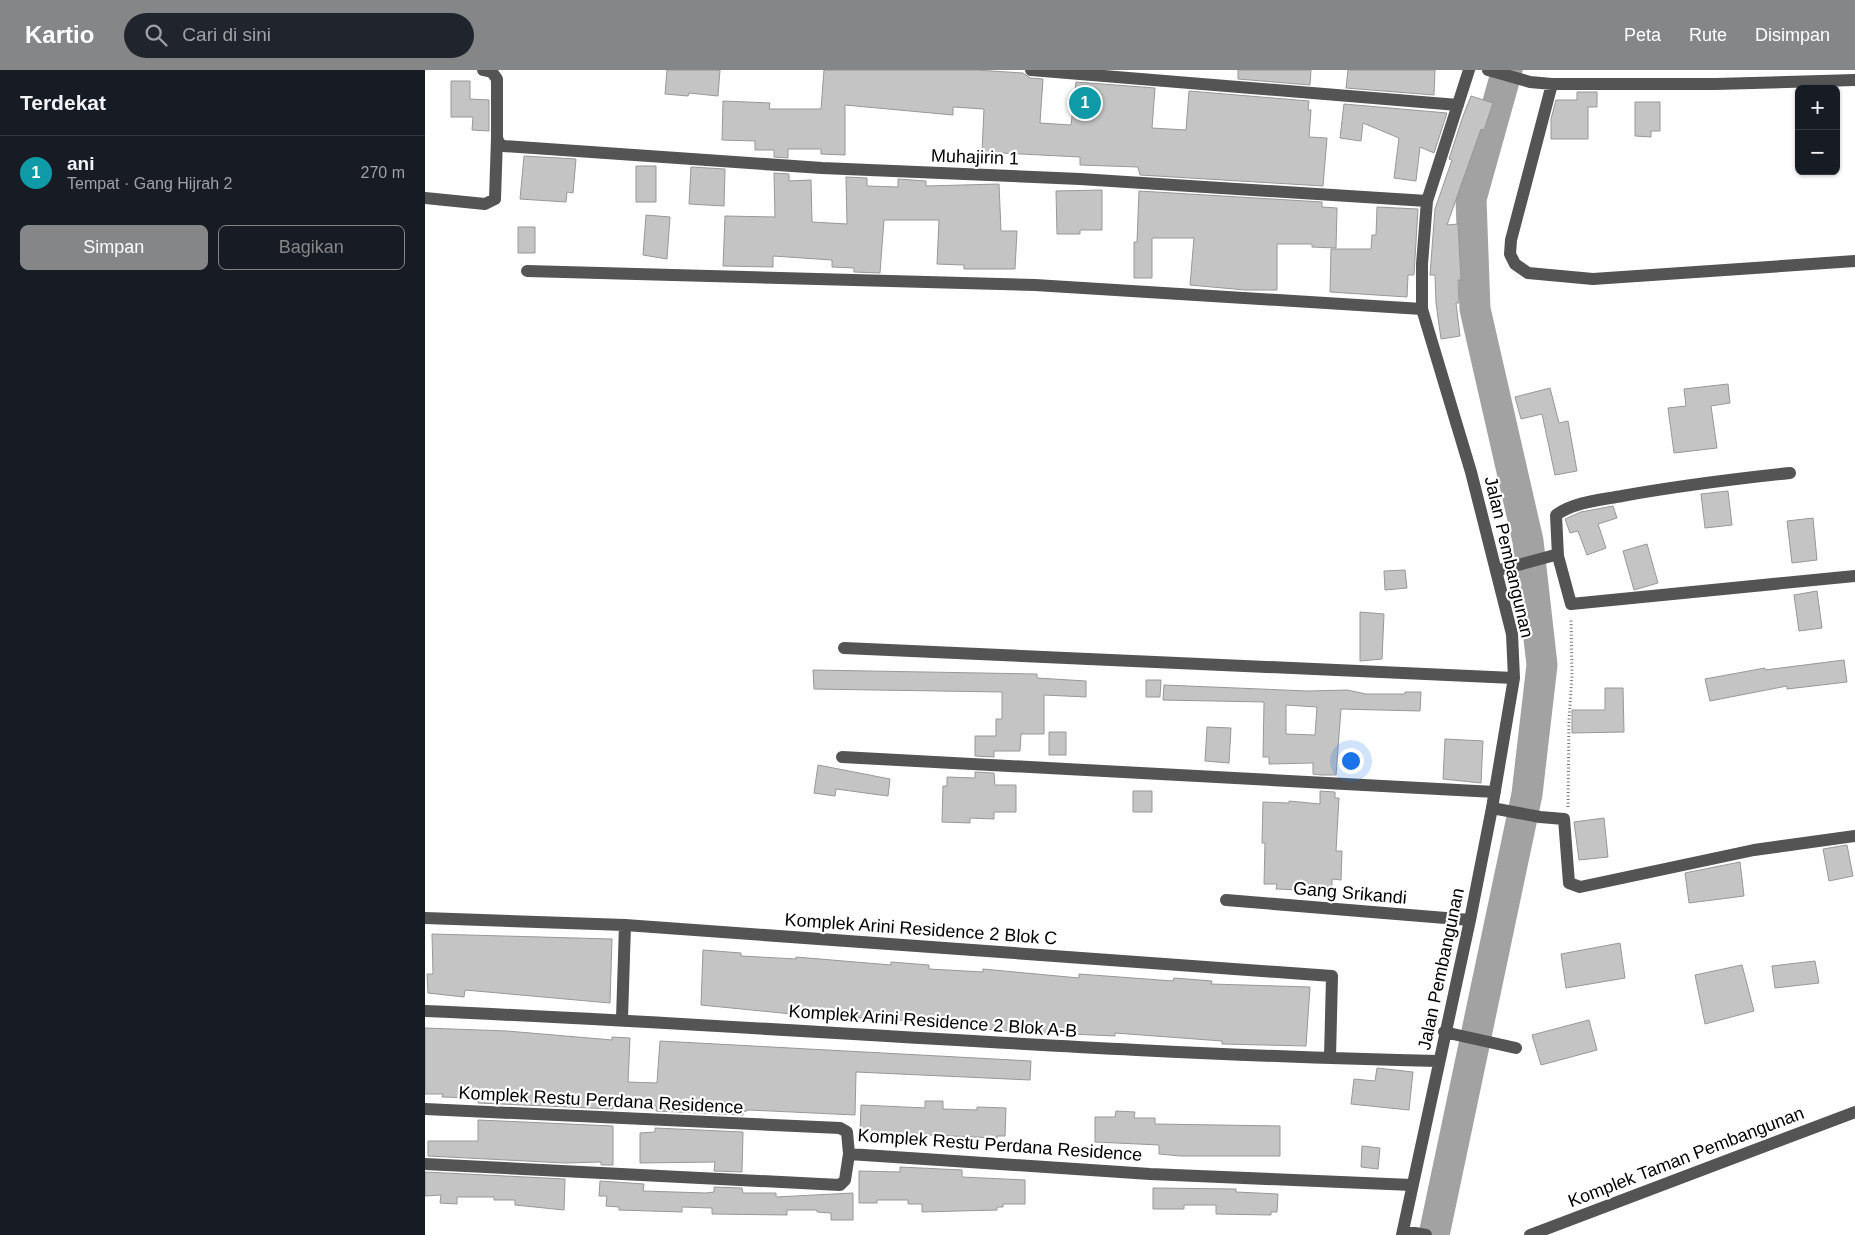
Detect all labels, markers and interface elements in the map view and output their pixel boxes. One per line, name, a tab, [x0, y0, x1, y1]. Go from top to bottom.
search box	[124, 13, 474, 58]
text: Kartio	[25, 21, 94, 48]
icon: search	[142, 21, 170, 49]
text: Cari di sini	[182, 24, 271, 45]
text: Peta	[1624, 25, 1661, 45]
text: Rute	[1689, 25, 1727, 45]
text: Disimpan	[1755, 25, 1830, 45]
pin: 1	[1069, 84, 1101, 122]
map controls	[1795, 85, 1840, 175]
button: +	[1795, 85, 1840, 130]
text: Terdekat	[20, 91, 106, 114]
button: −	[1795, 130, 1840, 175]
street label: Muhajirin 1	[931, 145, 1019, 169]
text: ani	[67, 153, 94, 174]
text: 1	[32, 164, 40, 181]
text: 270 m	[361, 164, 405, 181]
text: Tempat · Gang Hijrah 2	[67, 175, 232, 192]
button: Simpan	[20, 225, 208, 270]
button: Bagikan	[218, 225, 405, 270]
street label: Jalan Pembangunan	[1481, 474, 1537, 640]
your location	[1338, 748, 1364, 774]
street label: Gang Srikandi	[1292, 878, 1408, 908]
street label: Jalan Pembangunan	[1414, 886, 1468, 1052]
street label: Komplek Arini Residence 2 Blok C	[784, 909, 1058, 949]
street label: Komplek Arini Residence 2 Blok A-B	[788, 1001, 1078, 1041]
street label: Komplek Restu Perdana Residence	[458, 1083, 744, 1117]
street label: Komplek Taman Pembangunan	[1565, 1103, 1807, 1211]
street label: Komplek Restu Perdana Residence	[857, 1125, 1143, 1165]

